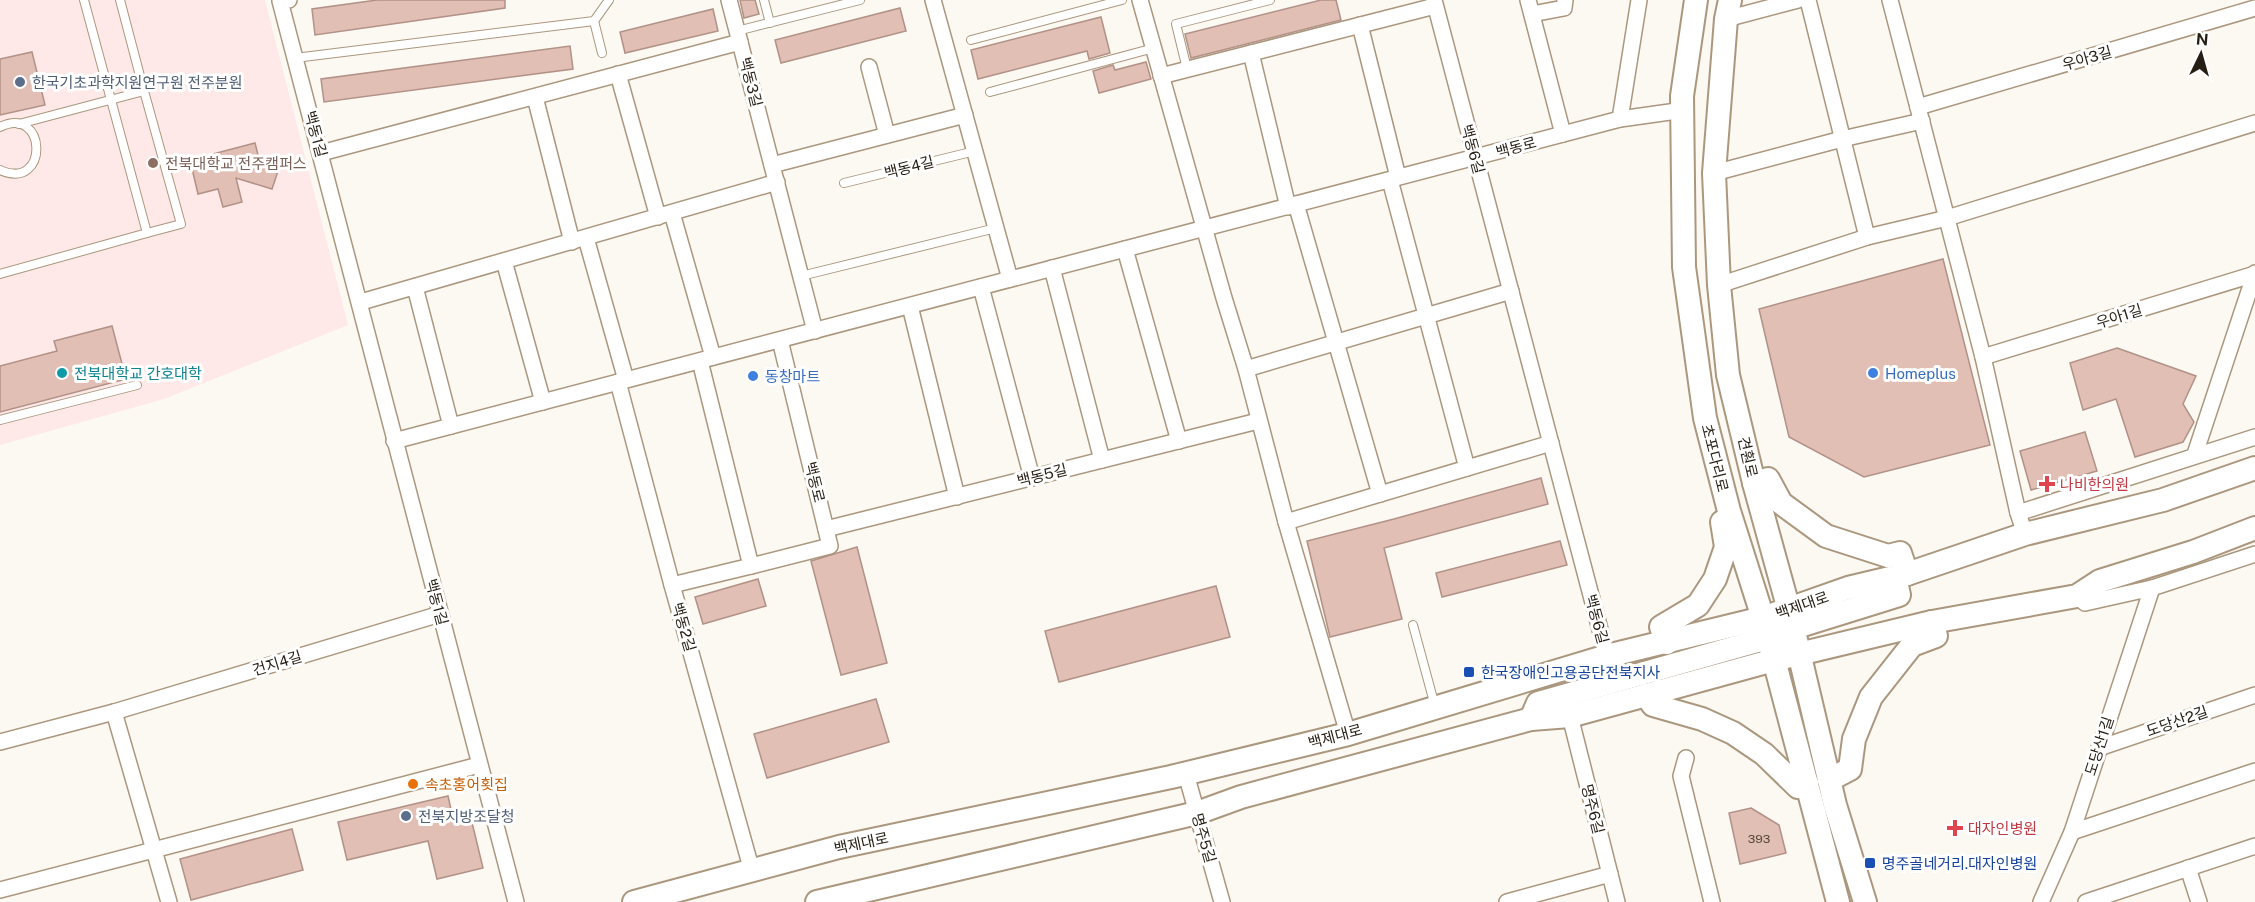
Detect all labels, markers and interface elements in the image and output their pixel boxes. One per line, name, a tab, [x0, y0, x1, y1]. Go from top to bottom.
north arrow	[2171, 24, 2231, 84]
text: N	[2195, 30, 2209, 50]
street label: 우아3길	[2060, 43, 2114, 73]
street label: 백동3길	[737, 55, 765, 109]
place label: 한국기초과학지원연구원 전주분원	[32, 74, 243, 91]
marker: 한국기초과학지원연구원 전주분원	[13, 75, 27, 89]
street label: 백동1길	[302, 109, 330, 159]
street label: 백동6길	[1458, 122, 1488, 176]
street label: 백동로	[1494, 133, 1538, 161]
street label: 백동4길	[882, 153, 936, 181]
place label: 전북대학교 전주캠퍼스	[165, 155, 307, 172]
marker: 전북대학교 전주캠퍼스	[146, 156, 160, 170]
street label: 우아1길	[2094, 301, 2144, 331]
place label: 전북대학교 간호대학	[74, 365, 202, 382]
place label: Homeplus	[1885, 365, 1956, 382]
marker: 전북대학교 간호대학	[55, 366, 69, 380]
marker: Homeplus	[1866, 366, 1880, 380]
place label: 동창마트	[765, 368, 820, 385]
marker: 동창마트	[746, 369, 760, 383]
street label: 초포다리로	[1698, 422, 1732, 494]
street label: 견훤로	[1735, 435, 1761, 479]
street label: 백동로	[802, 460, 828, 504]
street label: 백동5길	[1015, 461, 1069, 489]
marker: 나비한의원	[2038, 475, 2056, 493]
place label: 나비한의원	[2060, 476, 2129, 493]
street label: 백동1길	[423, 577, 451, 627]
street label: 백제대로	[1773, 588, 1831, 622]
street label: 백동6길	[1582, 592, 1612, 646]
street label: 백동2길	[669, 600, 699, 654]
street label: 건지4길	[250, 647, 304, 679]
place label: 한국장애인고용공단전북지사	[1481, 664, 1661, 681]
marker: 한국장애인고용공단전북지사	[1462, 665, 1476, 679]
street label: 도당산2길	[2144, 703, 2210, 739]
street label: 도당산1길	[2081, 714, 2117, 778]
street label: 백제대로	[1306, 721, 1364, 751]
place label: 속초홍어횟집	[425, 776, 508, 793]
marker: 속초홍어횟집	[406, 777, 420, 791]
street label: 명주6길	[1579, 782, 1607, 836]
place label: 전북지방조달청	[418, 808, 515, 825]
marker: 전북지방조달청	[399, 809, 413, 823]
street label: 명주5길	[1189, 811, 1219, 865]
marker: 대자인병원	[1946, 819, 1964, 837]
place label: 대자인병원	[1968, 820, 2037, 837]
street label: 백제대로	[832, 829, 890, 857]
house number: 393	[1748, 832, 1770, 846]
place label: 명주골네거리.대자인병원	[1882, 855, 2037, 872]
marker: 명주골네거리.대자인병원	[1863, 856, 1877, 870]

